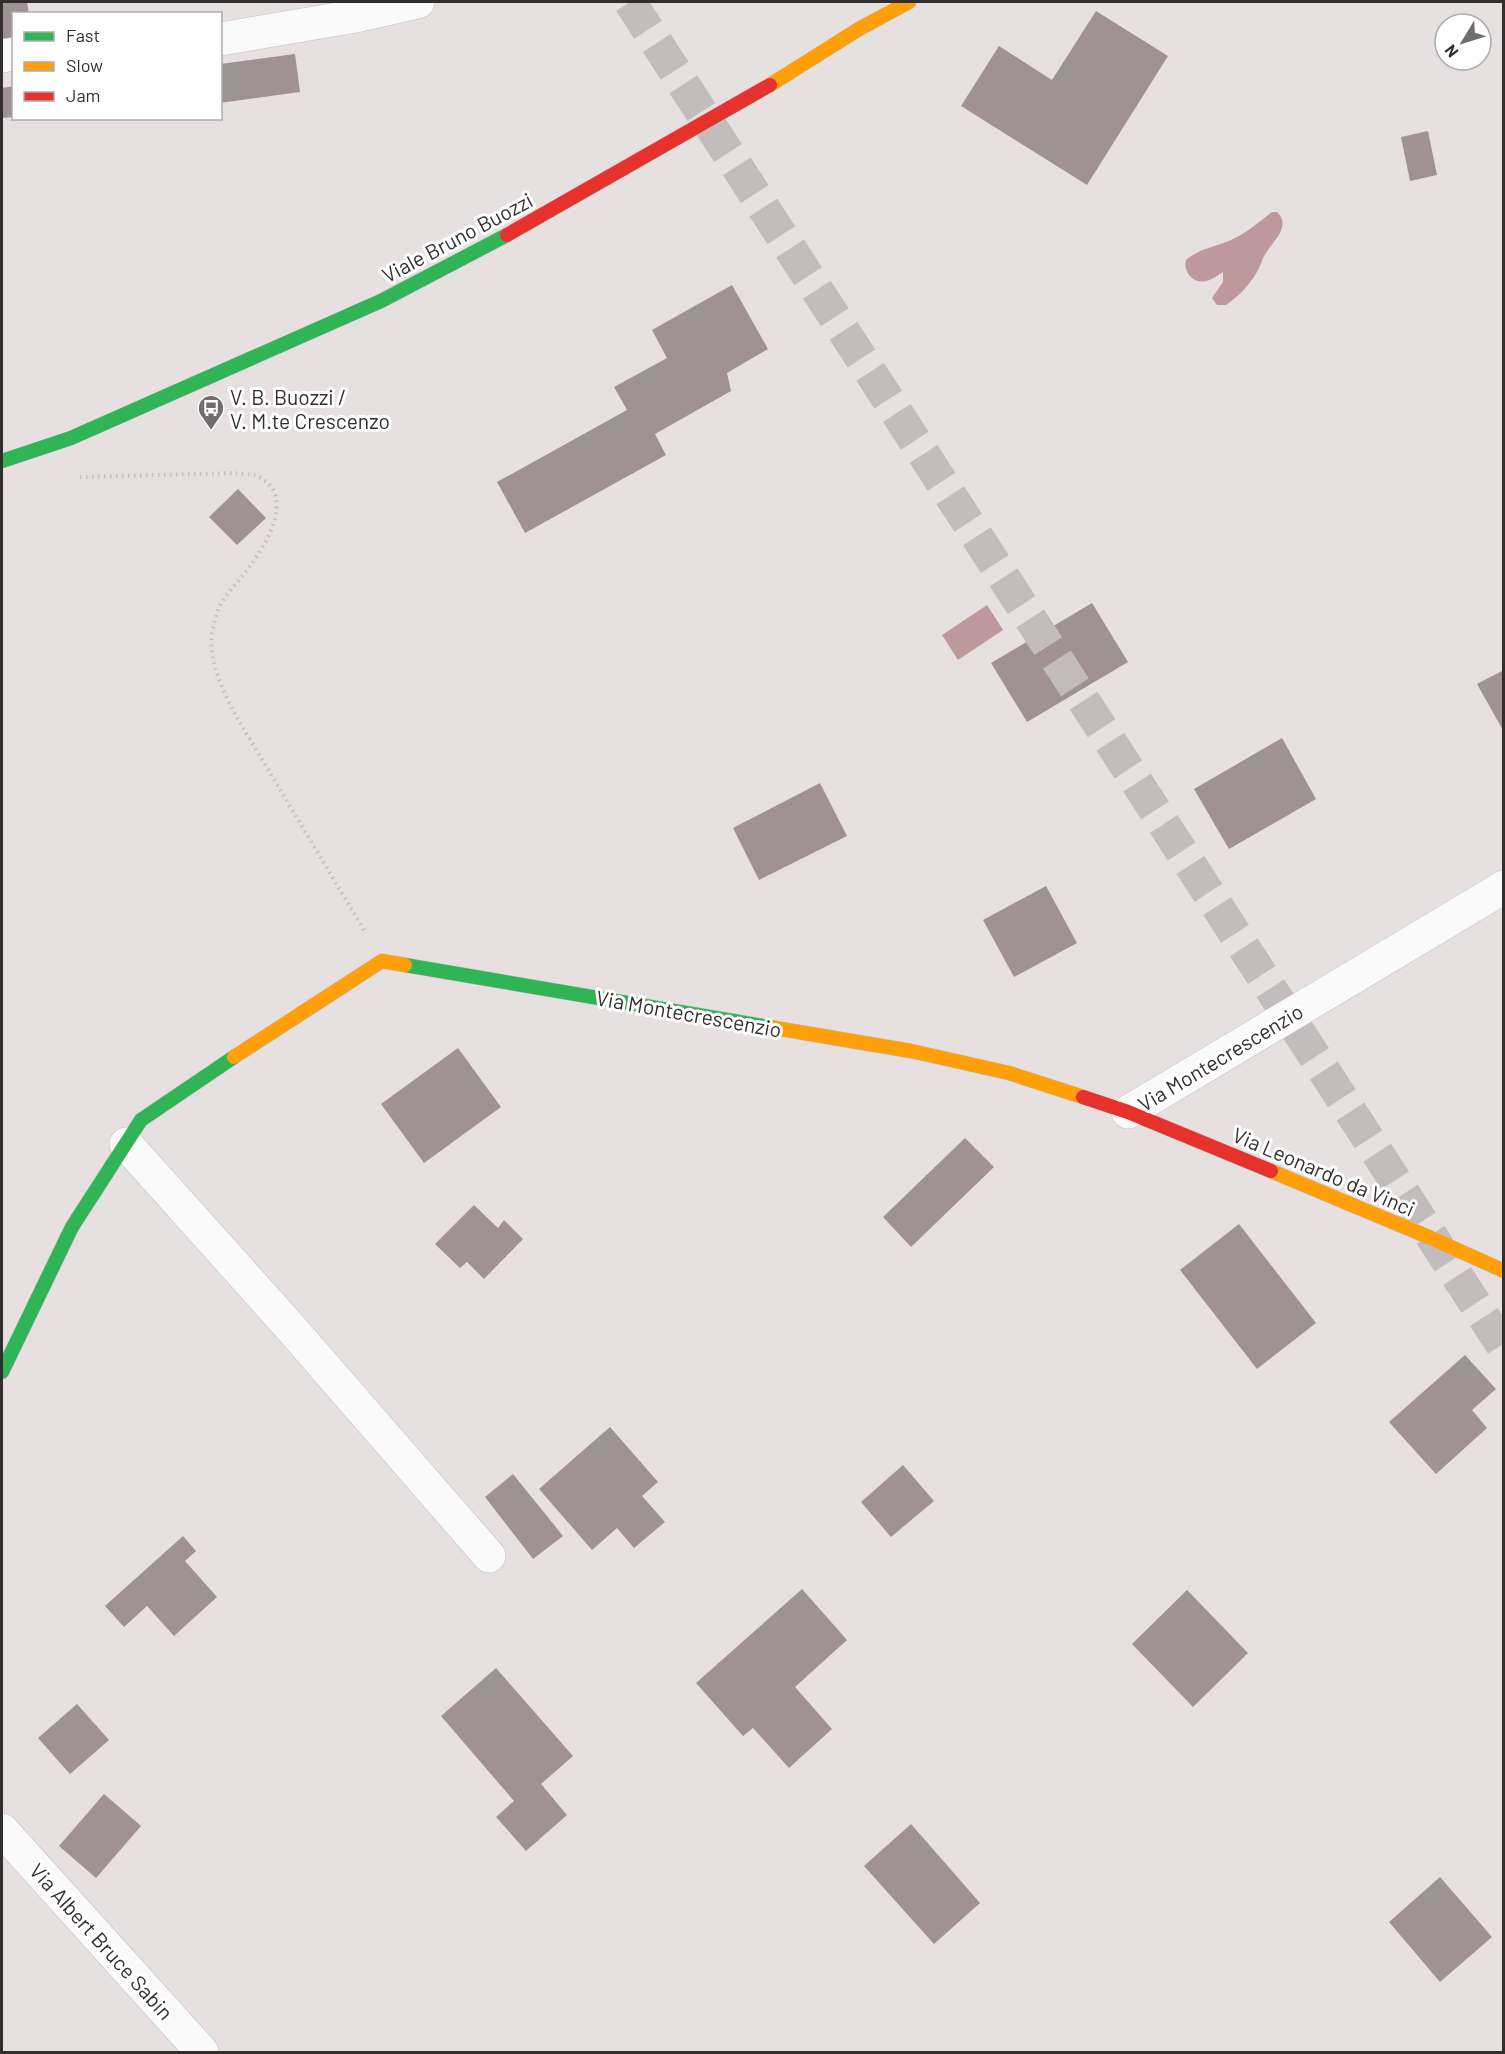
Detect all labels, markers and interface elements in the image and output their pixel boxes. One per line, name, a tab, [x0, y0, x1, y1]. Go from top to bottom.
legend	[12, 12, 222, 120]
north arrow	[1433, 12, 1493, 72]
text: Fast	[66, 24, 100, 46]
text: N	[1440, 42, 1462, 62]
text: Slow	[66, 54, 103, 76]
text: Jam	[66, 84, 100, 106]
street label: Viale Bruno Buozzi	[377, 187, 537, 287]
place label: V. B. Buozzi / V. M.te Crescenzo	[230, 384, 390, 433]
bus stop icon: V. B. Buozzi / V. M.te Crescenzo	[196, 393, 226, 431]
street label: Via Montecrescenzio	[594, 984, 784, 1042]
street label: Via Montecrescenzio	[1133, 998, 1307, 1116]
street label: Via Leonardo da Vinci	[1229, 1121, 1419, 1221]
street label: Via Albert Bruce Sabin	[25, 1858, 179, 2024]

